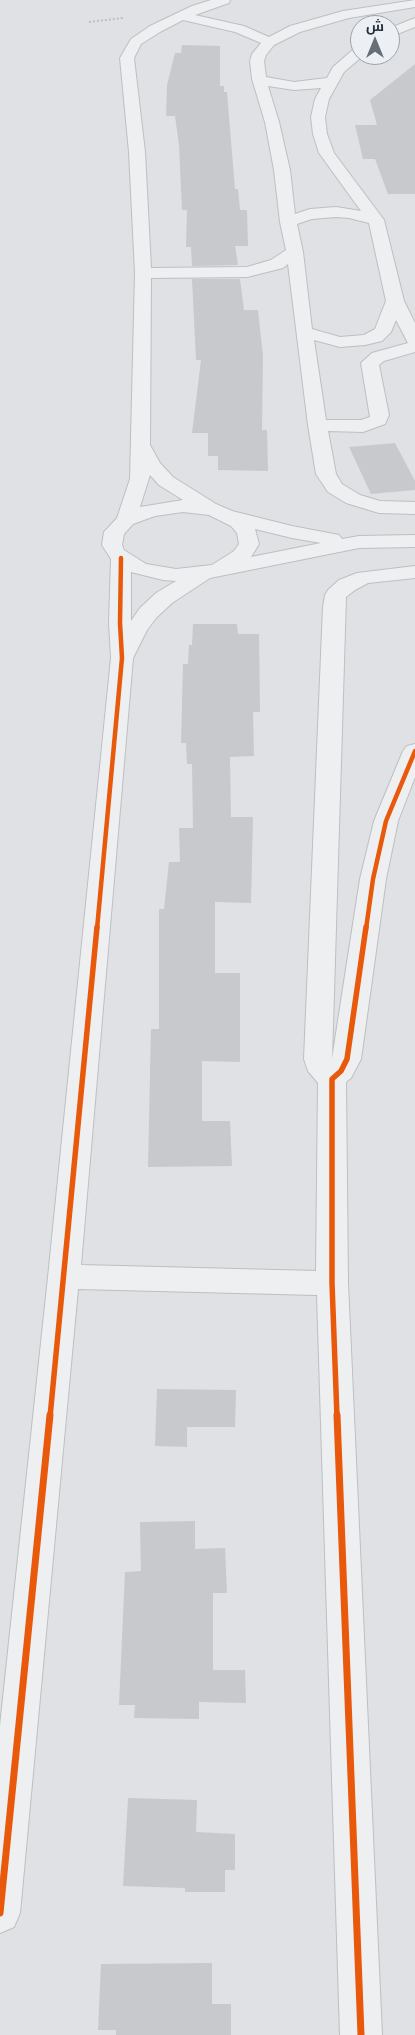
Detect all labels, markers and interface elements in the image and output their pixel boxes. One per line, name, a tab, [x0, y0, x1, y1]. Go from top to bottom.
north arrow	[350, 15, 400, 65]
text: ش	[366, 17, 384, 35]

